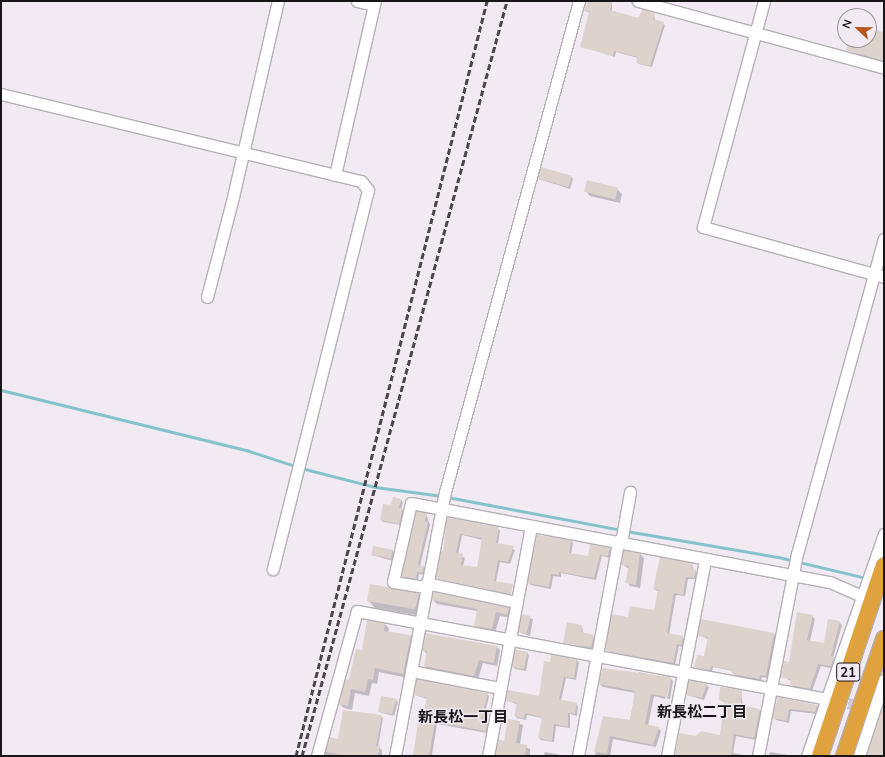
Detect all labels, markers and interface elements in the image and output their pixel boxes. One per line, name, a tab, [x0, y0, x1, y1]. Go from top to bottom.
north arrow	[837, 8, 877, 48]
text: N	[839, 17, 855, 30]
road number: 21	[836, 661, 860, 683]
district label: 新長松二丁目	[657, 703, 747, 721]
district label: 新長松一丁目	[418, 708, 508, 726]

